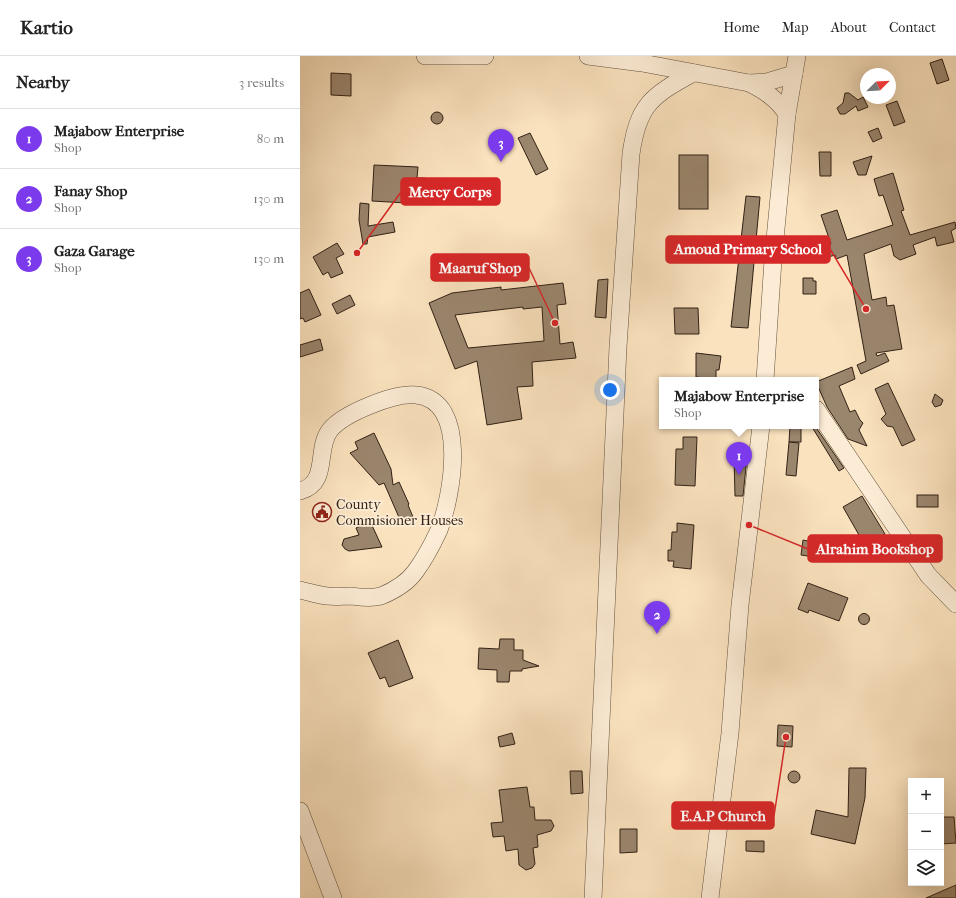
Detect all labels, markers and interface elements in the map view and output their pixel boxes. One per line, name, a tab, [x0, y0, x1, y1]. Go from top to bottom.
text: Kartio	[20, 17, 73, 39]
text: Home	[723, 19, 760, 36]
text: Map	[782, 19, 809, 36]
text: About	[831, 19, 867, 36]
text: Contact	[889, 19, 936, 36]
north arrow	[860, 68, 896, 104]
text: Nearby	[16, 72, 70, 92]
text: 3 results	[239, 75, 284, 90]
text: Majabow Enterprise	[54, 122, 184, 140]
pin: 3	[488, 129, 514, 162]
text: 1	[27, 131, 31, 146]
text: 80 m	[257, 131, 284, 146]
text: Shop	[54, 140, 82, 155]
callout: Mercy Corps	[401, 178, 500, 205]
text: Fanay Shop	[54, 182, 127, 200]
text: Mercy Corps	[407, 183, 492, 201]
text: 2	[26, 191, 32, 206]
text: 130 m	[253, 191, 284, 206]
text: Shop	[54, 200, 82, 215]
callout: Amoud Primary School	[666, 236, 830, 263]
text: Amoud Primary School	[673, 240, 823, 258]
text: Gaza Garage	[54, 242, 135, 260]
text: 3	[26, 251, 32, 266]
text: 130 m	[253, 251, 284, 266]
callout: Maaruf Shop	[431, 254, 529, 281]
text: Maaruf Shop	[438, 259, 521, 277]
text: Shop	[54, 260, 82, 275]
popup	[659, 377, 819, 429]
your location	[600, 380, 620, 400]
text: Majabow Enterprise	[674, 387, 804, 405]
text: Shop	[674, 405, 702, 420]
pin: 1	[726, 442, 752, 475]
place label: County Commisioner Houses	[336, 496, 463, 529]
public building icon: County Commisioner Houses	[311, 501, 333, 523]
callout: Alrahim Bookshop	[808, 535, 942, 562]
text: Alrahim Bookshop	[815, 540, 934, 558]
pin: 2	[644, 601, 670, 634]
map controls	[908, 778, 944, 886]
button: +	[908, 778, 944, 814]
callout: E.A.P Church	[672, 802, 774, 829]
text: E.A.P Church	[680, 807, 766, 825]
button: −	[908, 814, 944, 850]
button: layers	[908, 850, 944, 886]

